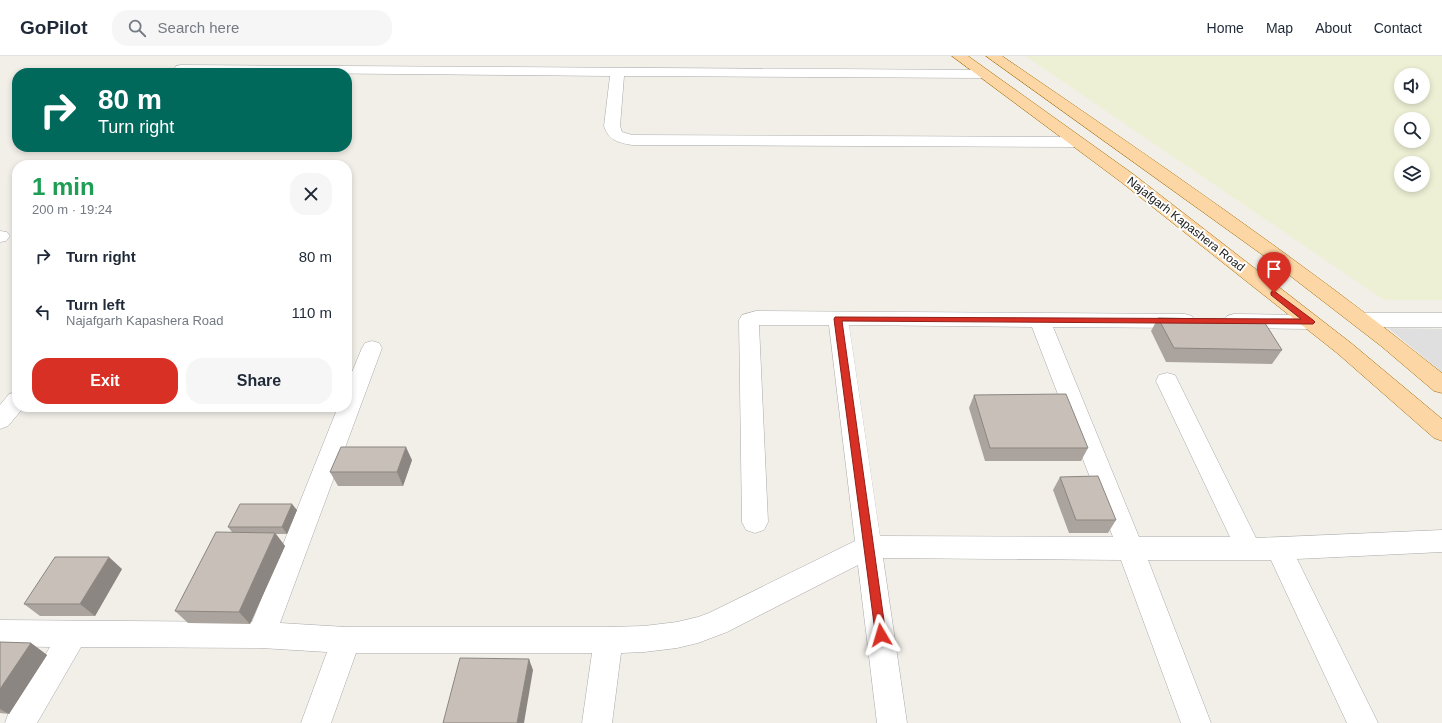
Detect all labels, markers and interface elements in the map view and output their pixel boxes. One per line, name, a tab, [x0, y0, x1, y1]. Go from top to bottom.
search box	[112, 10, 392, 46]
text: GoPilot	[20, 17, 88, 38]
icon: search	[126, 17, 148, 39]
text: Search here	[158, 19, 239, 36]
text: Home	[1207, 20, 1244, 36]
text: Map	[1266, 20, 1293, 36]
text: About	[1315, 20, 1352, 36]
text: Contact	[1374, 20, 1422, 36]
map controls	[1394, 68, 1430, 192]
button: sound	[1394, 68, 1430, 104]
icon: right	[32, 84, 84, 136]
text: 80 m	[98, 84, 162, 115]
button: search	[1394, 112, 1430, 148]
text: Turn right	[98, 117, 174, 137]
button: layers	[1394, 156, 1430, 192]
text: 1 min	[32, 173, 95, 200]
button: close	[290, 173, 332, 215]
street label: Najafgarh Kapashera Road	[1124, 174, 1248, 274]
text: 200 m · 19:24	[32, 202, 112, 217]
icon: right	[32, 245, 54, 267]
text: Turn right	[66, 248, 136, 265]
text: 80 m	[299, 248, 332, 265]
pin	[1257, 252, 1291, 293]
icon: arrive	[1263, 258, 1285, 280]
text: Turn left	[66, 296, 125, 313]
icon: left	[32, 301, 54, 323]
text: 110 m	[291, 304, 332, 321]
text: Najafgarh Kapashera Road	[66, 313, 224, 328]
button: Exit	[32, 358, 178, 404]
button: Share	[186, 358, 332, 404]
position arrow	[860, 614, 902, 656]

